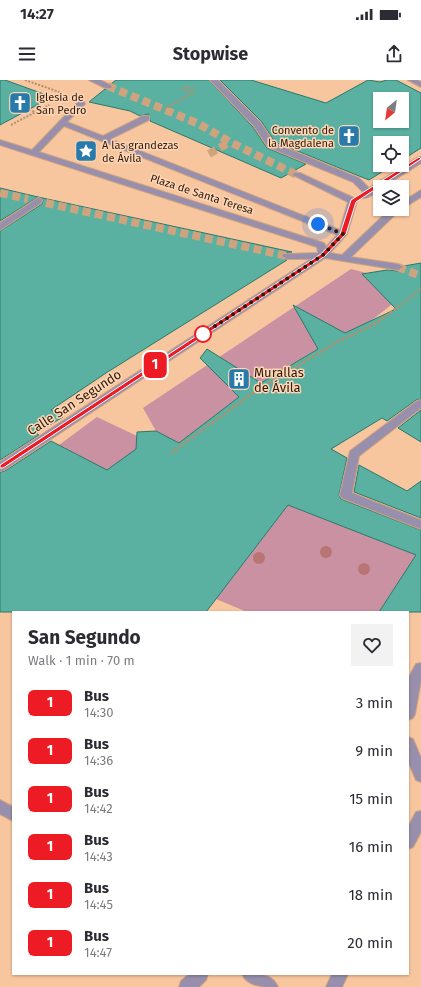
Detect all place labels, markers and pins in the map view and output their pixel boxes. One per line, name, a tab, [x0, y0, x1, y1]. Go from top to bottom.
church icon: Iglesia de San Pedro	[7, 90, 33, 116]
place label: Iglesia de San Pedro	[36, 91, 86, 117]
church icon: Convento de la Magdalena	[336, 123, 362, 149]
place label: Convento de la Magdalena	[268, 124, 334, 150]
place icon: A las grandezas de Ávila	[73, 138, 99, 164]
place label: A las grandezas de Ávila	[102, 139, 178, 165]
unlabelled marker	[194, 325, 212, 343]
place label: Murallas de Ávila	[254, 365, 304, 395]
building icon: Murallas de Ávila	[226, 366, 252, 392]

